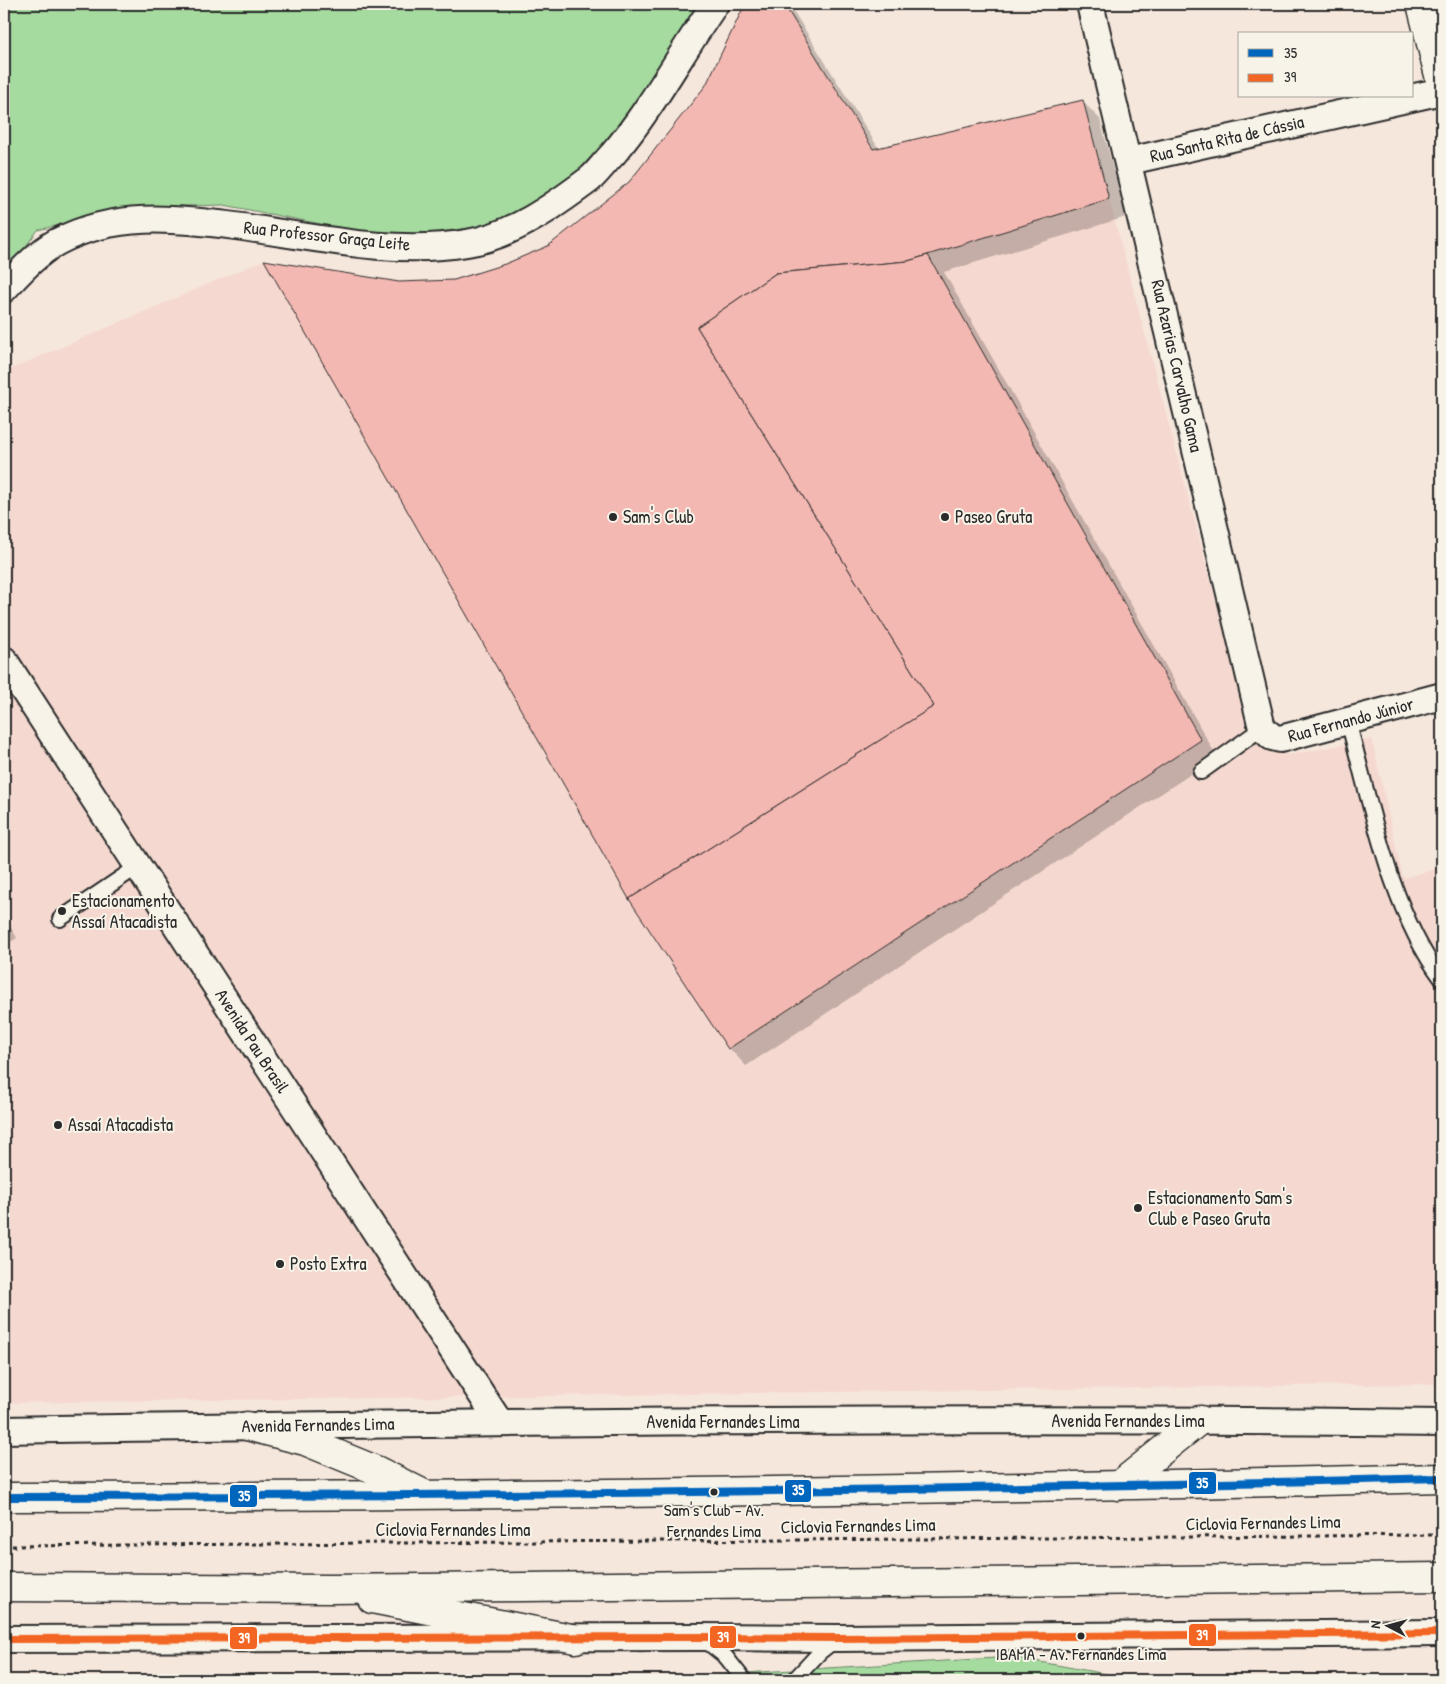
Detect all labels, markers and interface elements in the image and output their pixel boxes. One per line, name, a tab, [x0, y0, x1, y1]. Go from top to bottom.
legend	[1238, 32, 1414, 98]
text: 35	[1284, 42, 1298, 63]
text: 39	[1284, 66, 1297, 87]
street label: Rua Santa Rita de Cássia	[1147, 109, 1306, 168]
street label: Rua Professor Graça Leite	[243, 214, 412, 257]
street label: Rua Azarias Carvalho Gama	[1146, 277, 1209, 454]
place label: Sam's Club	[623, 504, 694, 529]
place label: Paseo Gruta	[955, 504, 1032, 529]
marker: Sam's Club	[607, 511, 619, 523]
marker: Paseo Gruta	[939, 511, 951, 523]
street label: Rua Fernando Júnior	[1285, 691, 1417, 748]
place label: Estacionamento Assaí Atacadista	[72, 888, 177, 934]
marker: Estacionamento Assaí Atacadista	[56, 905, 68, 917]
street label: Avenida Pau Brasil	[209, 984, 296, 1098]
place label: Assaí Atacadista	[68, 1112, 173, 1137]
marker: Assaí Atacadista	[52, 1119, 64, 1131]
place label: Estacionamento Sam's Club e Paseo Gruta	[1148, 1185, 1292, 1231]
marker: Estacionamento Sam's Club e Paseo Gruta	[1132, 1202, 1144, 1214]
place label: Posto Extra	[290, 1251, 367, 1276]
marker: Posto Extra	[274, 1258, 286, 1270]
street label: Avenida Fernandes Lima	[1052, 1408, 1204, 1433]
street label: Avenida Fernandes Lima	[647, 1409, 799, 1434]
street label: Avenida Fernandes Lima	[241, 1411, 395, 1438]
line badge: 35	[1188, 1471, 1217, 1495]
text: 35	[1196, 1473, 1208, 1492]
line badge: 35	[784, 1479, 812, 1503]
text: 35	[792, 1480, 804, 1499]
line badge: 35	[229, 1484, 258, 1508]
text: 35	[238, 1486, 250, 1505]
marker: Sam's Club - Av. Fernandes Lima	[709, 1487, 719, 1497]
place label: Sam's Club - Av. Fernandes Lima	[664, 1498, 764, 1542]
street label: Ciclovia Fernandes Lima	[1185, 1509, 1341, 1536]
street label: Ciclovia Fernandes Lima	[780, 1512, 936, 1539]
street label: Ciclovia Fernandes Lima	[376, 1517, 530, 1542]
north arrow	[1364, 1602, 1414, 1652]
text: N	[1365, 1619, 1384, 1629]
line badge: 39	[1188, 1623, 1217, 1647]
line badge: 39	[709, 1625, 737, 1649]
text: 39	[1196, 1625, 1209, 1644]
line badge: 39	[229, 1626, 258, 1650]
text: 39	[717, 1627, 730, 1646]
text: 39	[238, 1628, 251, 1647]
marker: IBAMA - Av. Fernandes Lima	[1076, 1631, 1086, 1641]
place label: IBAMA - Av. Fernandes Lima	[996, 1642, 1167, 1665]

